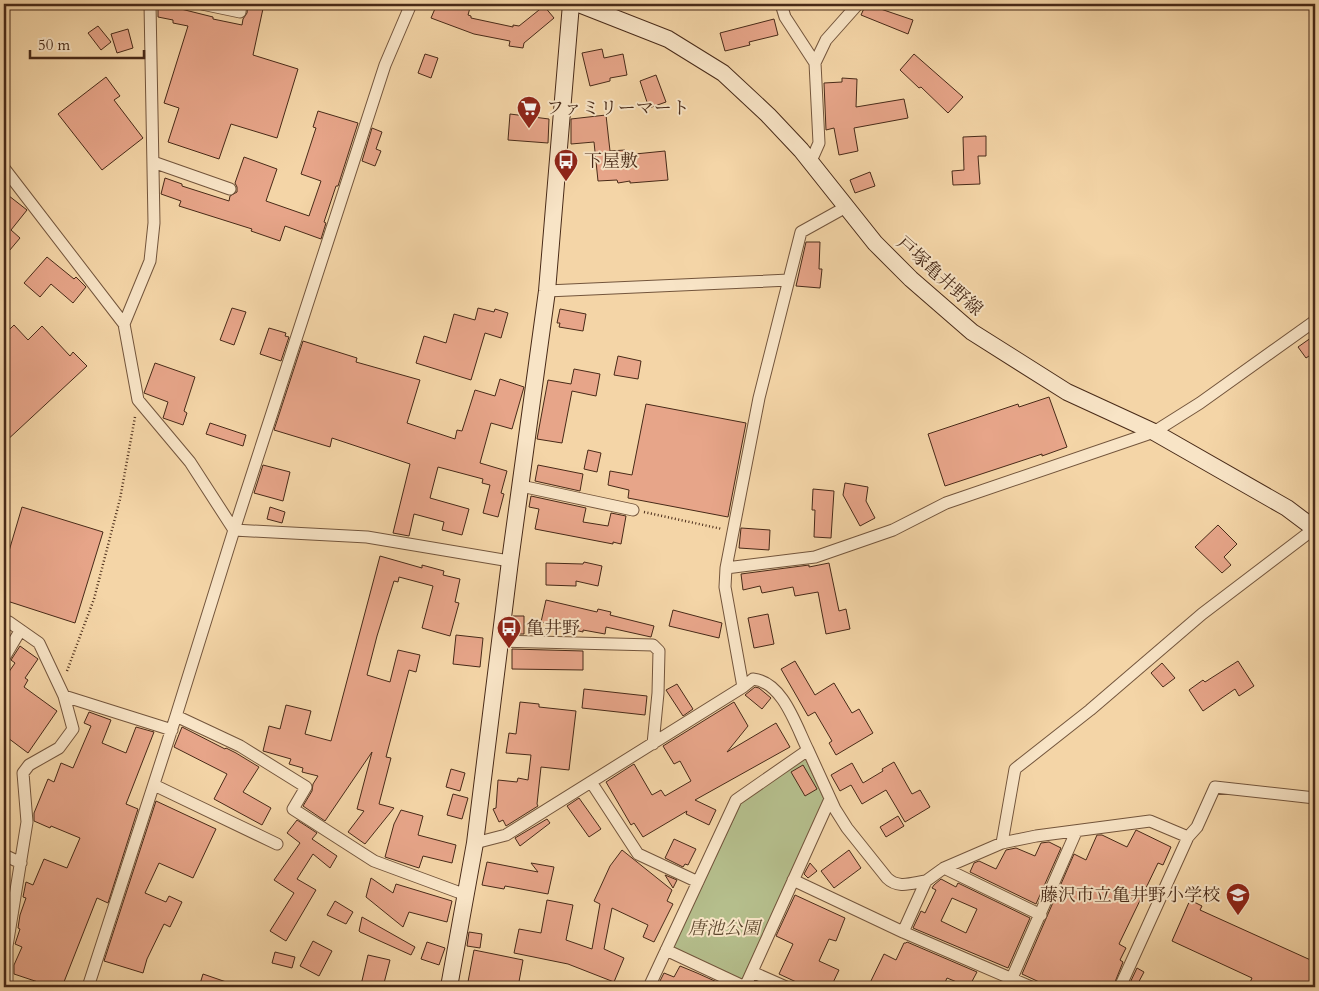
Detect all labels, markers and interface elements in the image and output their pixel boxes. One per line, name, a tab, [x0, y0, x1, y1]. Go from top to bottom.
scale bar	[30, 28, 144, 60]
text: 50 m	[38, 35, 70, 55]
supermarket icon: ファミリーマート	[516, 95, 542, 129]
place label: ファミリーマート	[546, 96, 690, 121]
bus stop icon: 下屋敷	[553, 148, 579, 182]
place label: 下屋敷	[584, 149, 638, 174]
street label: 戸塚亀井野線	[891, 231, 988, 322]
bus stop icon: 亀井野	[496, 615, 522, 649]
place label: 亀井野	[526, 616, 580, 641]
school or university icon: 藤沢市立亀井野小学校	[1225, 882, 1251, 916]
place label: 藤沢市立亀井野小学校	[1040, 883, 1220, 908]
park label: 唐池公園	[688, 916, 763, 941]

